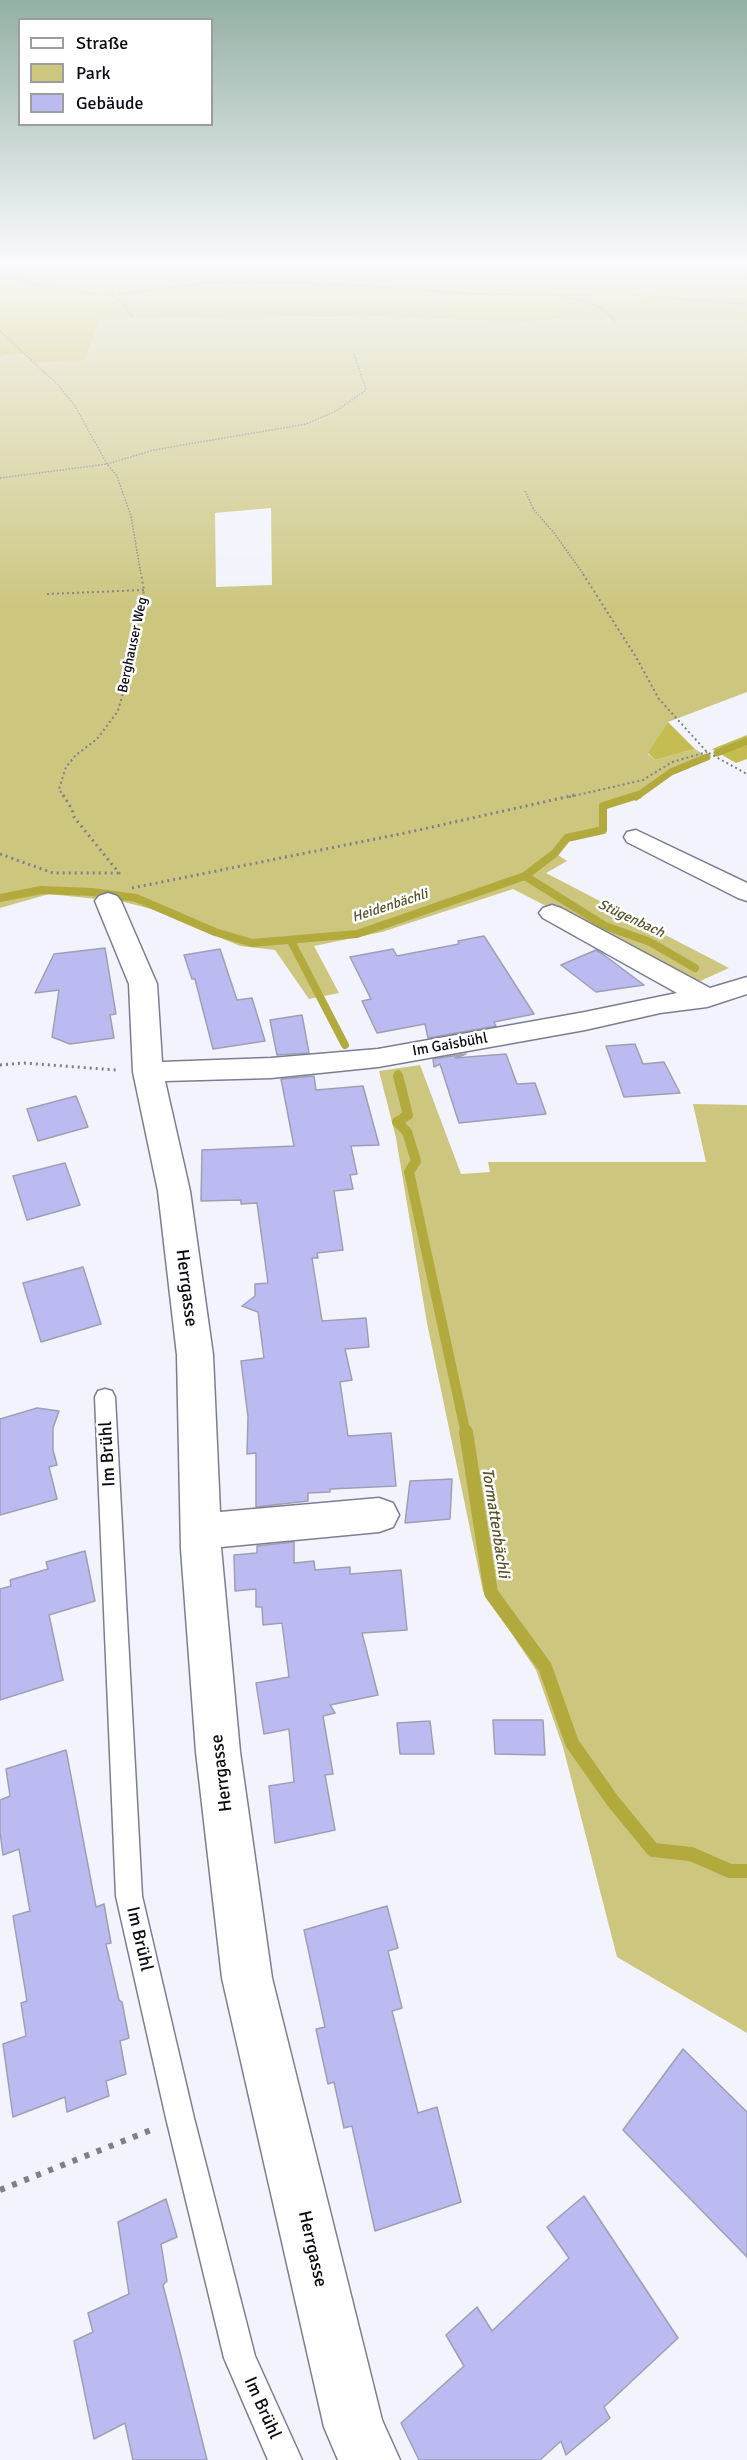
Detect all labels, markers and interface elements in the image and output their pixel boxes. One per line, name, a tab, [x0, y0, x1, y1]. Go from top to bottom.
legend	[18, 18, 213, 126]
text: Straße	[76, 32, 128, 54]
text: Park	[76, 62, 111, 84]
text: Gebäude	[76, 92, 144, 114]
street label: Berghauser Weg	[115, 596, 151, 694]
water label: Heidenbächli	[350, 886, 430, 926]
water label: Stügenbach	[595, 896, 667, 942]
street label: Im Gaisbühl	[411, 1030, 489, 1060]
street label: Herrgasse	[171, 1248, 201, 1328]
street label: Im Brühl	[95, 1421, 121, 1487]
water label: Tormattenbächli	[477, 1467, 513, 1579]
street label: Herrgasse	[207, 1733, 237, 1813]
street label: Im Brühl	[121, 1905, 157, 1973]
street label: Herrgasse	[293, 2209, 331, 2289]
street label: Im Brühl	[239, 2374, 285, 2442]

